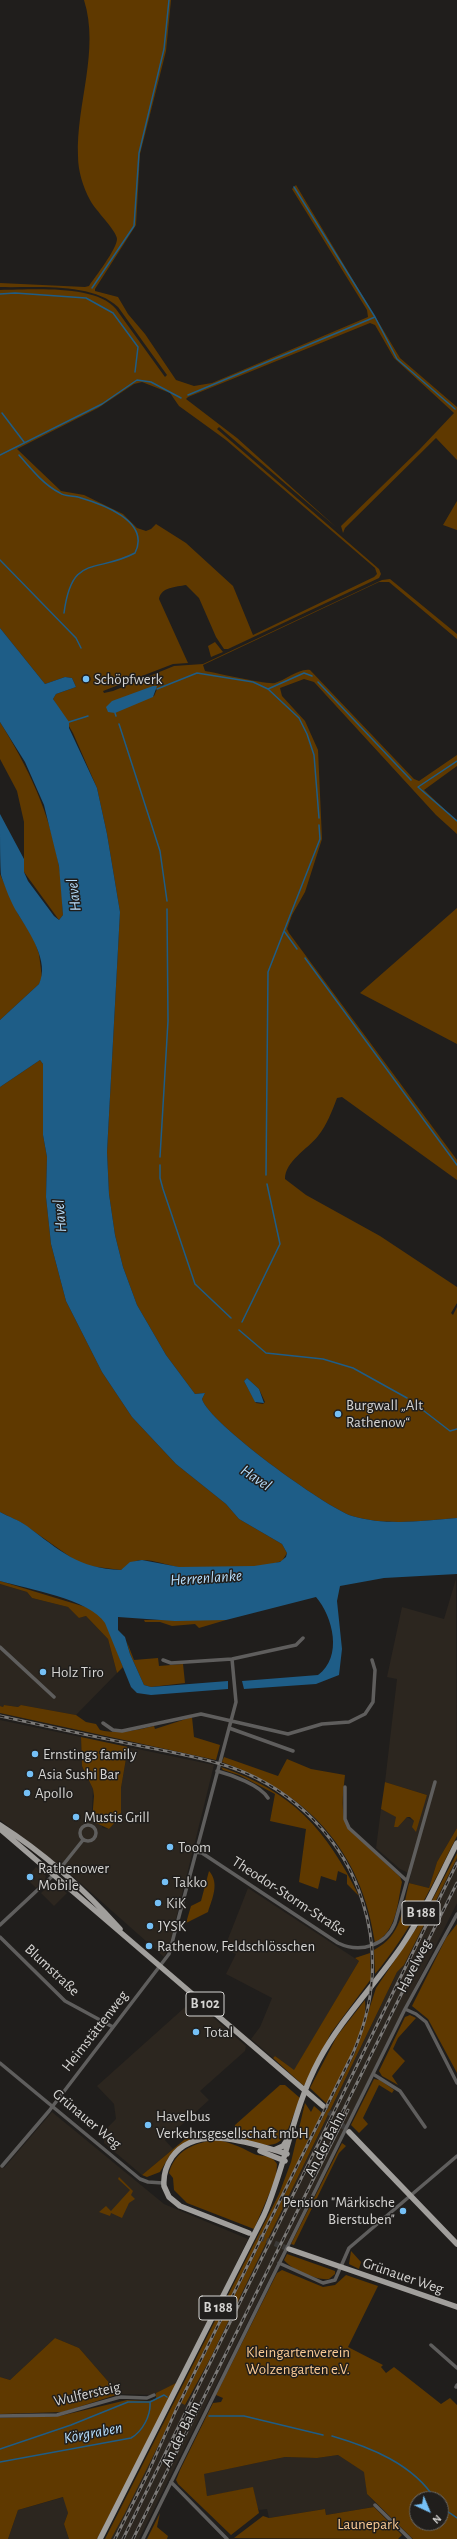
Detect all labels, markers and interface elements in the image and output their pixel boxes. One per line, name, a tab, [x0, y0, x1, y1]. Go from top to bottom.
place label: Schöpfwerk	[94, 670, 162, 688]
marker: Schöpfwerk	[81, 674, 91, 684]
water label: Havel	[62, 877, 86, 913]
water label: Havel	[49, 1199, 71, 1233]
place label: Burgwall „Alt Rathenow“	[346, 1396, 423, 1431]
marker: Burgwall „Alt Rathenow“	[333, 1409, 343, 1419]
water label: Havel	[237, 1461, 275, 1495]
water label: Herrenlanke	[169, 1566, 243, 1590]
place label: Holz Tiro	[51, 1663, 104, 1681]
marker: Holz Tiro	[38, 1667, 48, 1677]
place label: Ernstings family	[43, 1745, 137, 1763]
marker: Ernstings family	[30, 1749, 40, 1759]
place label: Asia Sushi Bar	[38, 1765, 119, 1783]
marker: Asia Sushi Bar	[25, 1769, 35, 1779]
place label: Apollo	[35, 1784, 73, 1802]
marker: Apollo	[22, 1788, 32, 1798]
place label: Mustis Grill	[84, 1808, 150, 1826]
marker: Mustis Grill	[71, 1812, 81, 1822]
place label: Toom	[178, 1838, 211, 1856]
marker: Toom	[165, 1842, 175, 1852]
street label: Theodor-Storm-Straße	[229, 1852, 349, 1940]
place label: Rathenower Mobile	[38, 1859, 109, 1894]
marker: Rathenower Mobile	[25, 1872, 35, 1882]
place label: Takko	[173, 1873, 207, 1891]
marker: Takko	[160, 1877, 170, 1887]
place label: KiK	[166, 1894, 186, 1912]
marker: KiK	[153, 1898, 163, 1908]
road number: B 188	[402, 1901, 440, 1925]
place label: JYSK	[158, 1917, 186, 1935]
marker: JYSK	[145, 1921, 155, 1931]
street label: Havelweg	[393, 1936, 435, 1996]
place label: Rathenow, Feldschlösschen	[157, 1937, 315, 1955]
street label: Blumstraße	[21, 1940, 83, 2000]
marker: Rathenow, Feldschlösschen	[144, 1941, 154, 1951]
street label: Heimstättenweg	[58, 1987, 132, 2075]
road number: B 102	[186, 1992, 224, 2016]
place label: Total	[204, 2023, 233, 2041]
marker: Total	[191, 2027, 201, 2037]
street label: Grünauer Weg	[49, 2085, 125, 2153]
place label: Havelbus Verkehrsgesellschaft mbH	[156, 2107, 309, 2142]
street label: An der Bahn	[301, 2108, 349, 2180]
marker: Havelbus Verkehrsgesellschaft mbH	[143, 2120, 153, 2130]
place label: Pension "Märkische Bierstuben"	[283, 2193, 395, 2228]
marker: Pension "Märkische Bierstuben"	[398, 2206, 408, 2216]
street label: Grünauer Weg	[360, 2254, 446, 2298]
road number: B 188	[199, 2296, 237, 2320]
park label: Kleingartenverein Wolzengarten e.V.	[246, 2343, 350, 2378]
street label: Wulfersteig	[52, 2378, 122, 2410]
street label: An der Bahn	[157, 2398, 205, 2470]
water label: Körgraben	[62, 2418, 124, 2448]
north arrow	[409, 2491, 449, 2531]
text: N	[430, 2513, 444, 2526]
park label: Launepark	[337, 2515, 399, 2533]

